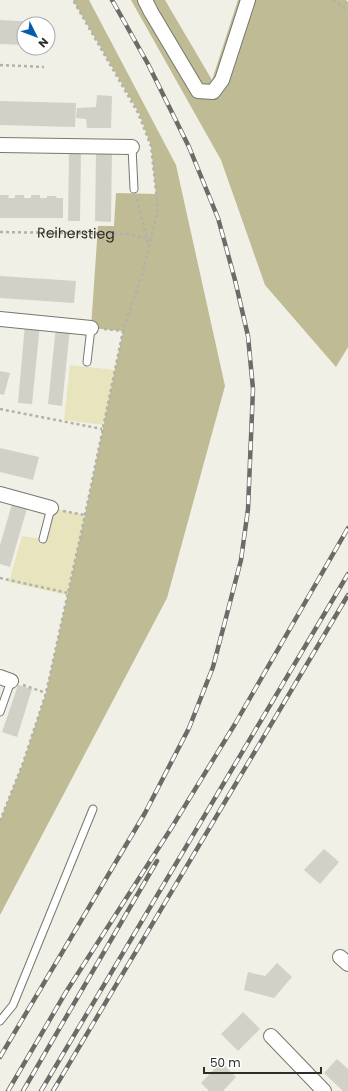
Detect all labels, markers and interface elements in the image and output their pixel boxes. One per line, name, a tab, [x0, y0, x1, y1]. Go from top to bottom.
north arrow	[16, 16, 56, 56]
text: N	[35, 34, 52, 51]
street label: Reiherstieg	[37, 223, 115, 244]
scale bar	[204, 1049, 321, 1075]
text: 50 m	[210, 1054, 241, 1071]

